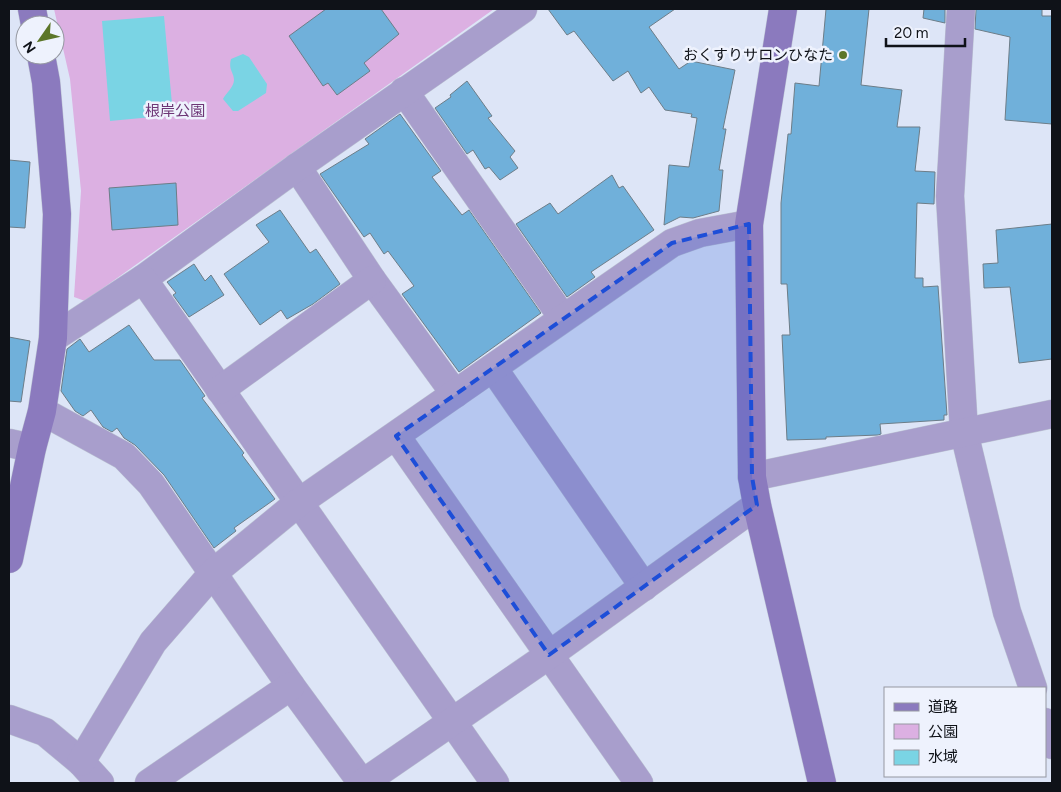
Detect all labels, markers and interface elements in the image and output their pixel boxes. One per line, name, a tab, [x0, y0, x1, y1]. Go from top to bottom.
north arrow	[15, 15, 65, 65]
scale bar	[886, 15, 965, 47]
text: 20 m	[894, 24, 928, 42]
text: N	[20, 38, 40, 56]
place label: おくすりサロンひなた	[683, 46, 833, 64]
marker: おくすりサロンひなた	[837, 49, 849, 61]
park label: 根岸公園	[145, 102, 205, 120]
legend	[884, 687, 1046, 777]
text: 道路	[928, 698, 958, 716]
text: 公園	[928, 723, 958, 741]
text: 水域	[928, 748, 958, 766]

